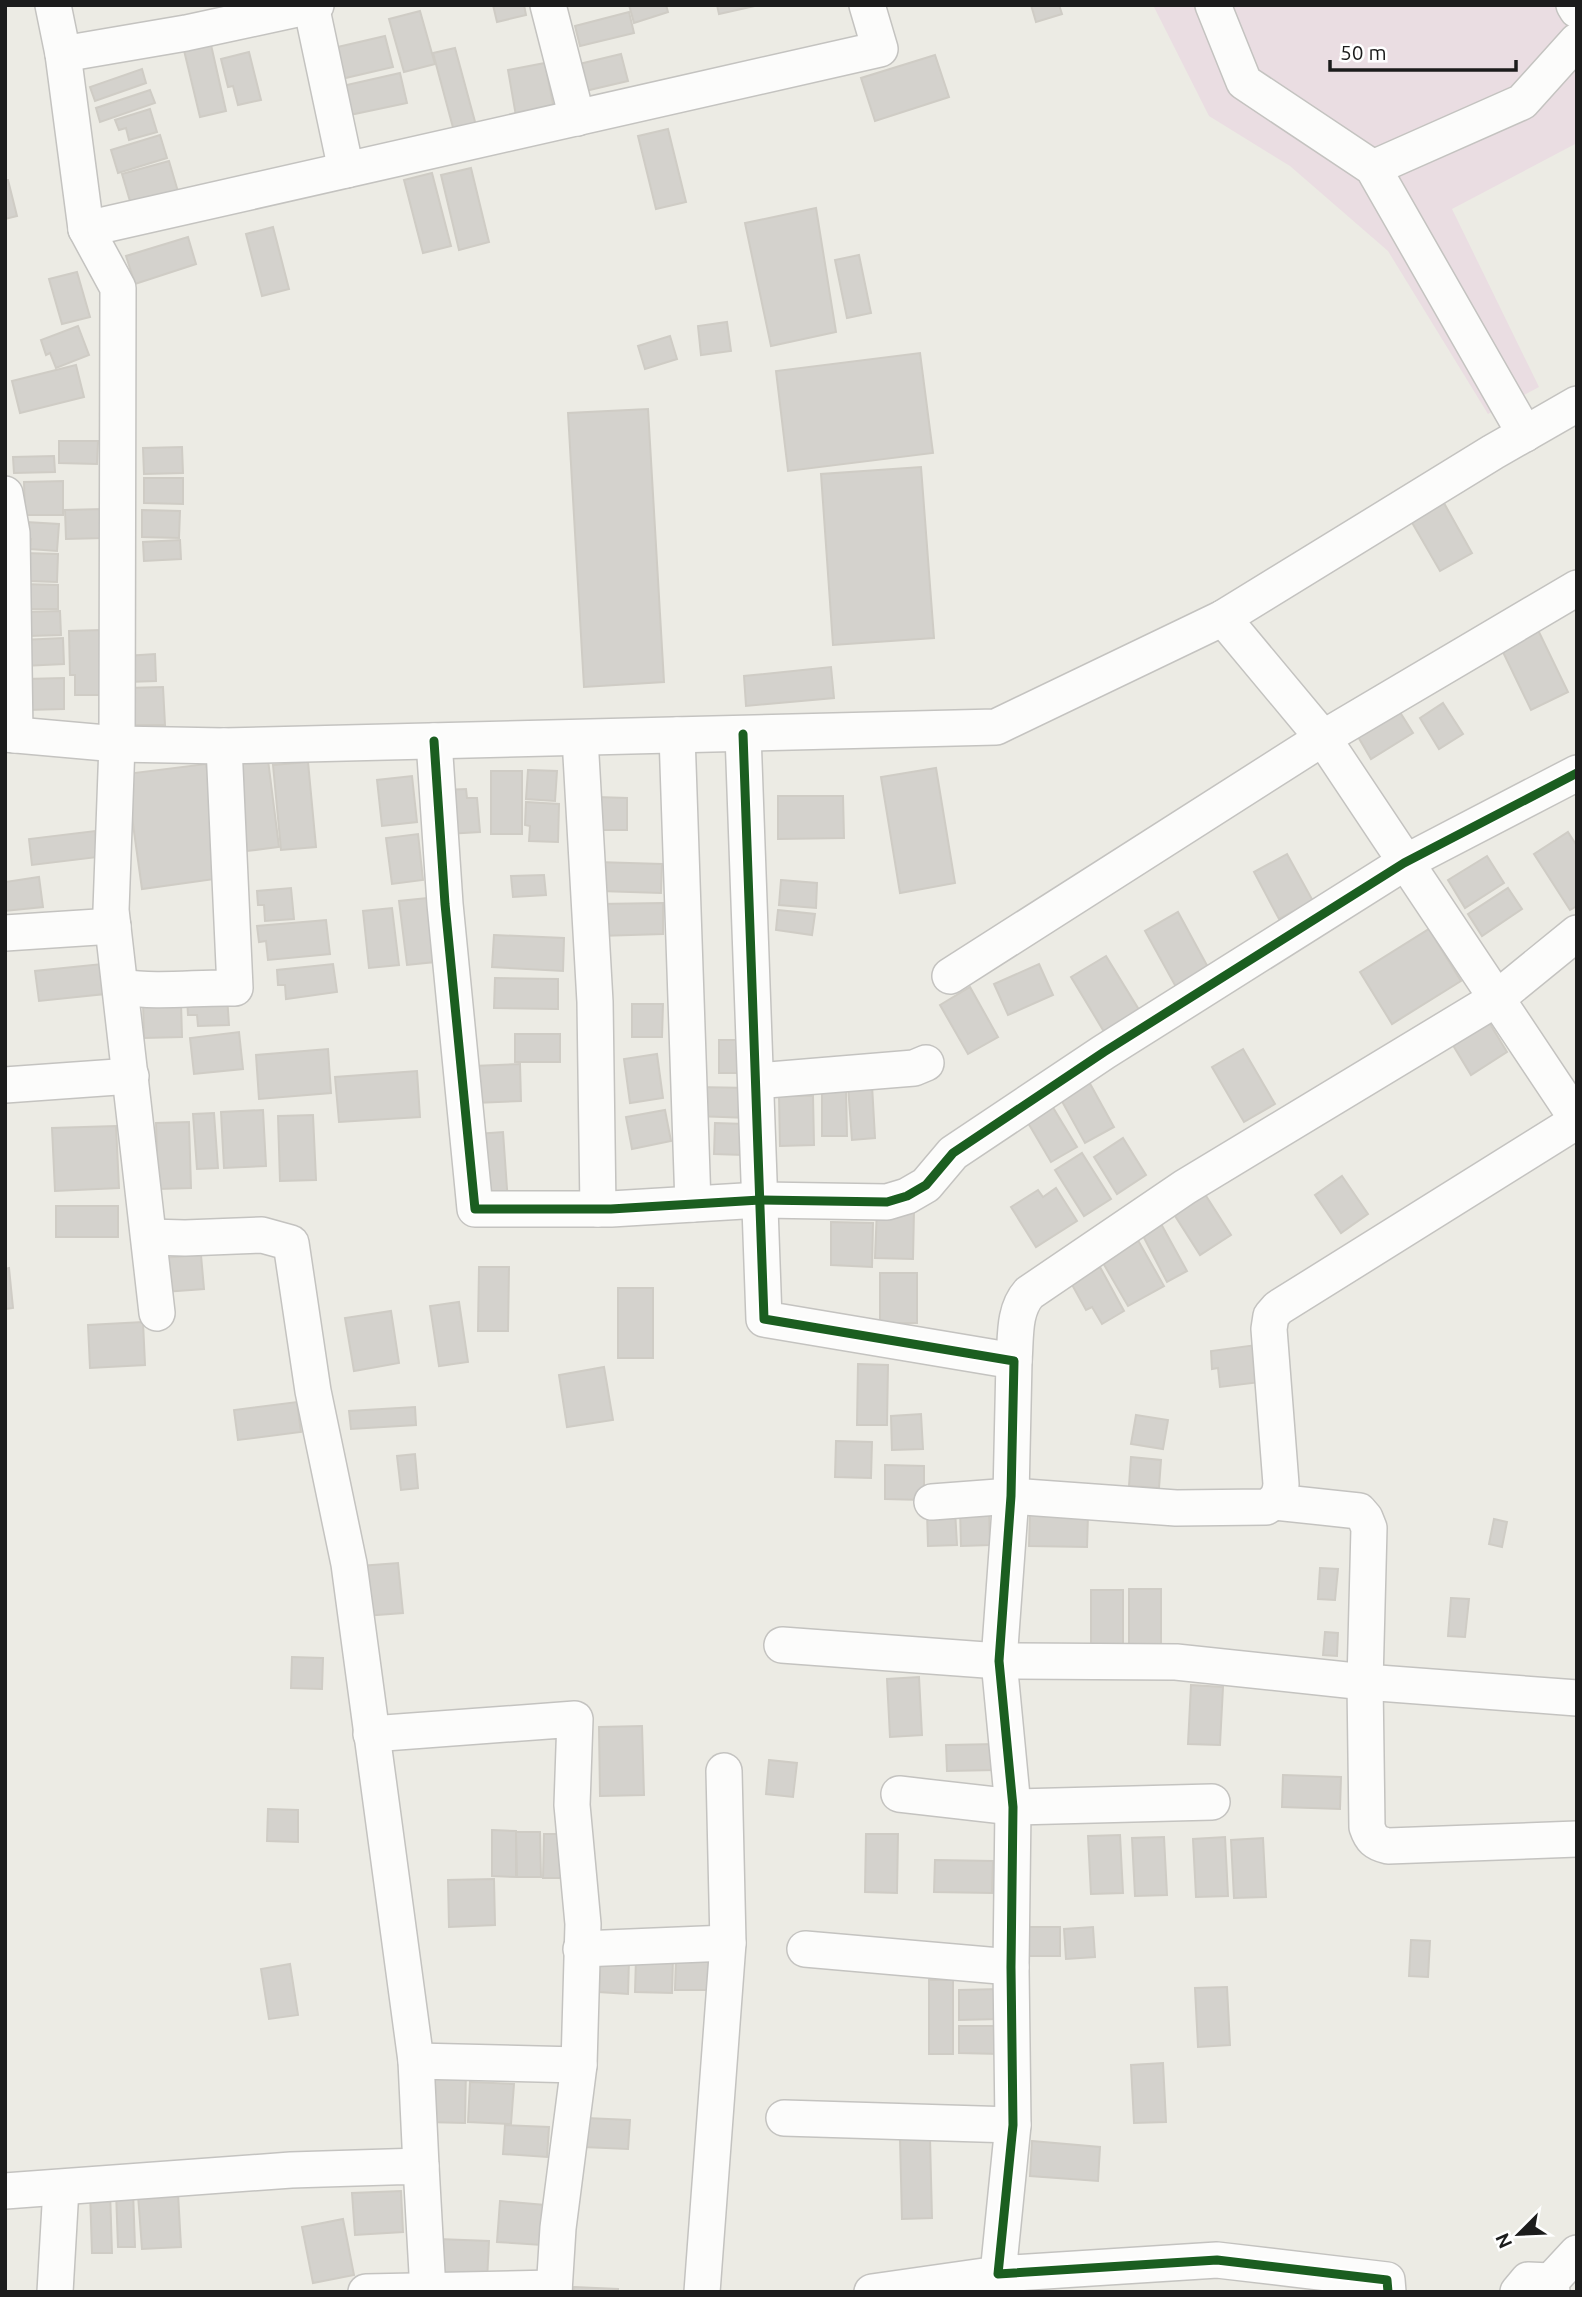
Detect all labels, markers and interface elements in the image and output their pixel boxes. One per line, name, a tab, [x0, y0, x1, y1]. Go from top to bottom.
scale bar	[1330, 28, 1516, 72]
text: 50 m	[1340, 40, 1387, 64]
north arrow	[1484, 2199, 1554, 2269]
text: N	[1491, 2230, 1516, 2252]

